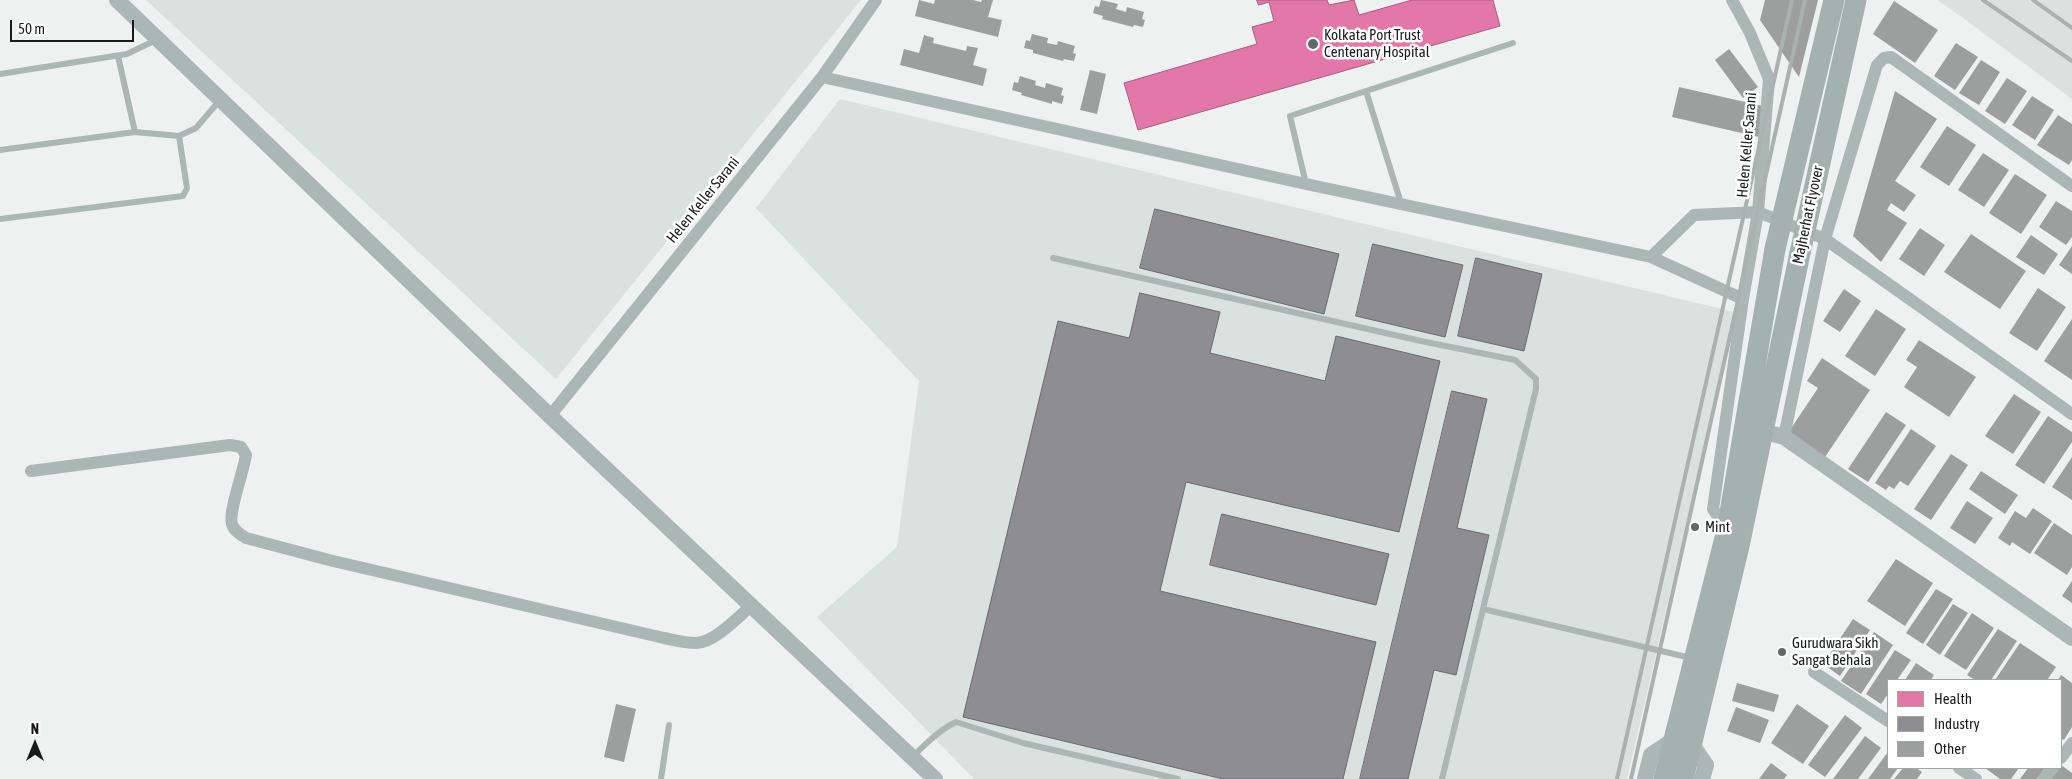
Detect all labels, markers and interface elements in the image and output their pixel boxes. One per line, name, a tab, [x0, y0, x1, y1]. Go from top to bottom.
scale bar	[12, 10, 136, 42]
text: 50 m	[18, 20, 45, 37]
place label: Kolkata Port Trust Centenary Hospital	[1324, 26, 1430, 61]
marker: Kolkata Port Trust Centenary Hospital	[1306, 37, 1320, 51]
street label: Helen Keller Sarani	[1733, 92, 1761, 198]
street label: Helen Keller Sarani	[663, 153, 743, 247]
street label: Majherhat Flyover	[1789, 164, 1827, 266]
place label: Mint	[1705, 518, 1730, 536]
marker: Mint	[1689, 521, 1701, 533]
place label: Gurudwara Sikh Sangat Behala	[1792, 634, 1879, 669]
marker: Gurudwara Sikh Sangat Behala	[1776, 646, 1788, 658]
legend	[1887, 679, 2062, 769]
text: Health	[1934, 690, 1972, 707]
text: Industry	[1934, 715, 1980, 732]
north arrow	[10, 719, 60, 769]
text: N	[31, 721, 39, 737]
text: Other	[1934, 740, 1966, 757]

